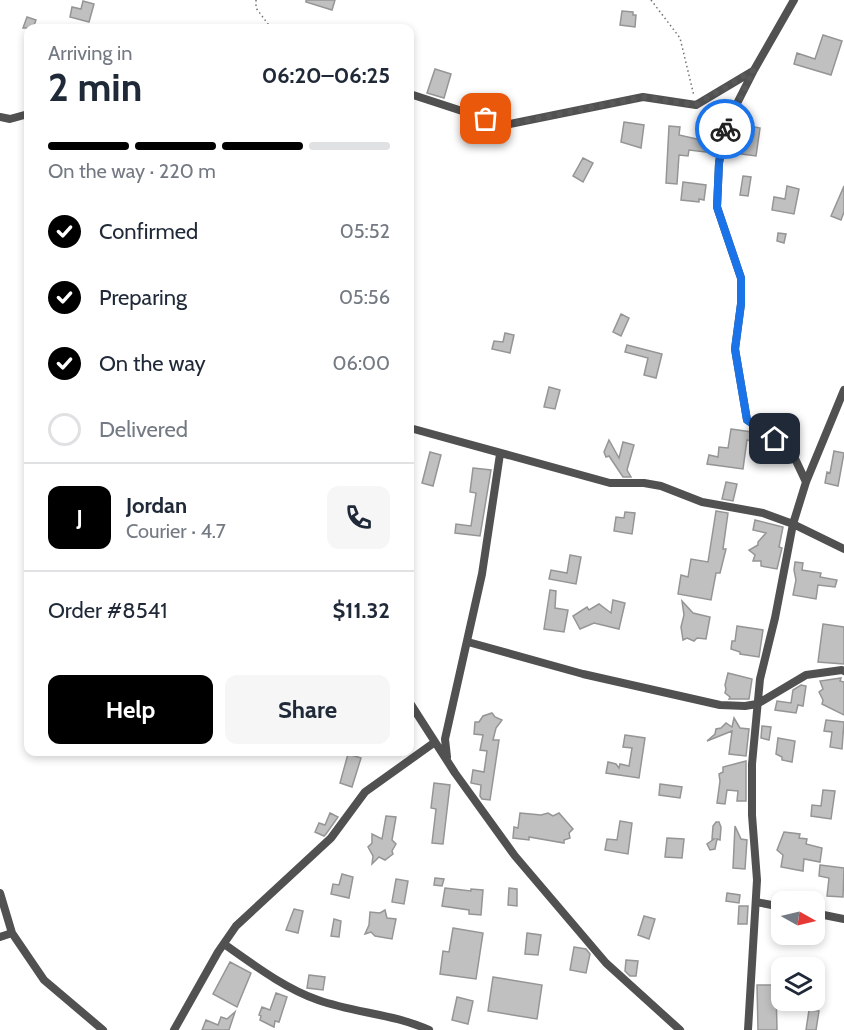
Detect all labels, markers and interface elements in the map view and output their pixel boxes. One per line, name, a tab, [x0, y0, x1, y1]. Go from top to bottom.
text: Arriving in	[48, 41, 132, 65]
text: 06:20–06:25	[262, 62, 390, 89]
text: 2 min	[48, 63, 142, 111]
pin	[460, 93, 511, 144]
courier	[695, 99, 755, 159]
icon: bag	[469, 102, 502, 135]
icon: bike	[709, 113, 742, 146]
text: On the way · 220 m	[48, 159, 216, 183]
icon: check	[48, 215, 81, 248]
text: Confirmed	[99, 218, 198, 245]
text: 05:52	[340, 219, 390, 243]
icon: check	[48, 281, 81, 314]
text: Preparing	[99, 284, 187, 311]
text: 05:56	[339, 285, 390, 309]
icon: check	[48, 347, 81, 380]
text: On the way	[99, 350, 206, 377]
text: 06:00	[333, 351, 390, 375]
pin	[749, 413, 800, 464]
text: Delivered	[99, 416, 188, 443]
icon: home	[758, 422, 791, 455]
button: phone	[327, 486, 390, 549]
text: Jordan	[126, 492, 187, 519]
text: J	[76, 504, 83, 531]
text: Courier · 4.7	[126, 519, 226, 543]
text: Order #8541	[48, 597, 167, 624]
text: $11.32	[333, 597, 390, 624]
button: Help	[48, 675, 213, 744]
button: Share	[225, 675, 390, 744]
north arrow	[771, 891, 825, 945]
map controls	[771, 891, 825, 1011]
button: layers	[771, 957, 825, 1011]

